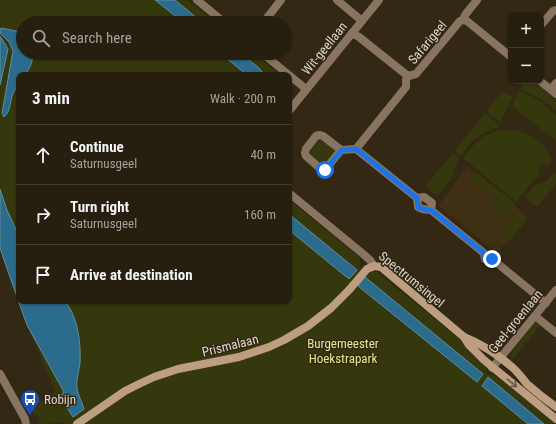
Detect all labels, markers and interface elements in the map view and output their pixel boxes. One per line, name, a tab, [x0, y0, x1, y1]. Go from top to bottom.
map controls	[508, 12, 544, 84]
button: +	[508, 12, 544, 48]
search box	[16, 16, 292, 60]
street label: Safarigeel	[405, 18, 450, 67]
street label: Wit-geellaan	[299, 19, 350, 78]
icon: search	[30, 27, 52, 49]
text: Search here	[62, 29, 132, 47]
button: −	[508, 48, 544, 84]
text: 3 min	[32, 88, 70, 108]
text: Walk · 200 m	[210, 91, 276, 106]
text: Continue	[70, 138, 124, 156]
icon: ahead	[32, 144, 54, 166]
text: 40 m	[250, 147, 276, 162]
text: Saturnusgeel	[70, 156, 137, 171]
route start	[316, 161, 334, 179]
text: Turn right	[70, 198, 129, 216]
icon: right	[32, 204, 54, 226]
text: 160 m	[244, 207, 276, 222]
text: Saturnusgeel	[70, 216, 137, 231]
street label: Spectrumsingel	[376, 248, 447, 310]
route end	[483, 250, 501, 268]
icon: arrive	[32, 264, 54, 286]
text: Arrive at destination	[70, 266, 193, 284]
street label: Geel-groenlaan	[485, 287, 545, 356]
street label: Prismalaan	[200, 331, 260, 360]
park label: Burgemeester Hoekstrapark	[307, 336, 379, 366]
one-way arrow	[507, 379, 517, 388]
bus stop icon: Robijn	[19, 388, 41, 416]
place label: Robijn	[44, 392, 76, 407]

